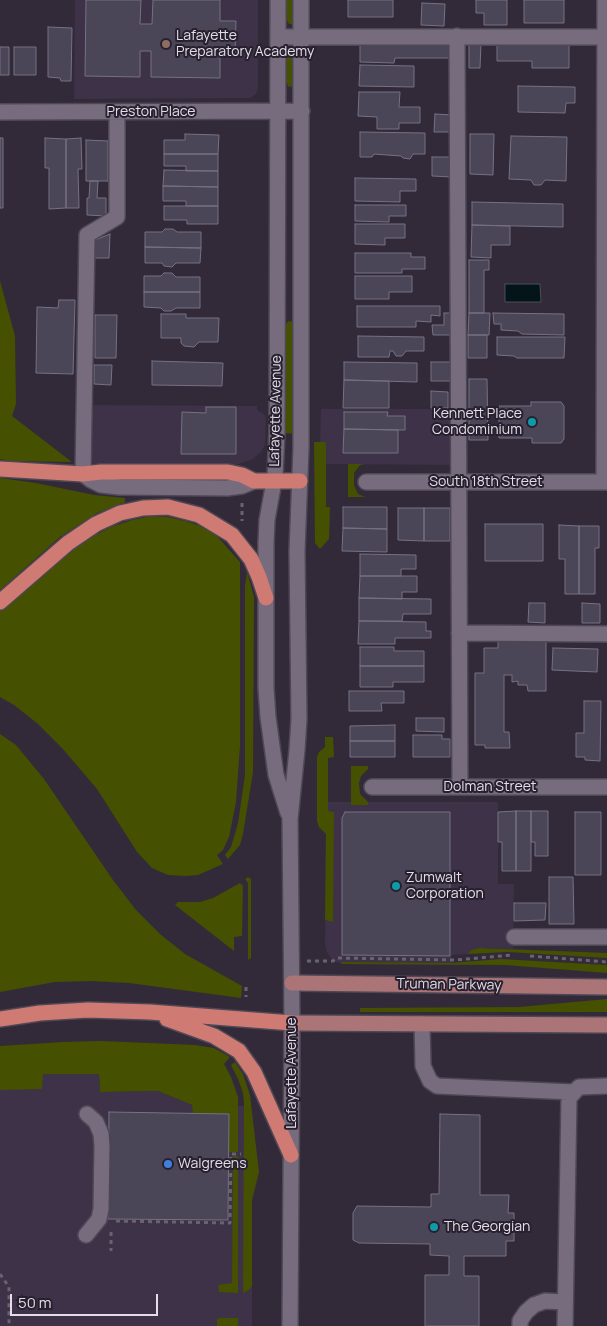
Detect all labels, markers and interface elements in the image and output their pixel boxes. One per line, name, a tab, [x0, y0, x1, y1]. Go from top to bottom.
place label: Lafayette Preparatory Academy	[176, 28, 314, 60]
marker: Lafayette Preparatory Academy	[160, 38, 172, 50]
street label: Preston Place	[107, 104, 195, 120]
street label: Lafayette Avenue	[267, 355, 285, 467]
place label: Kennett Place Condominium	[432, 406, 522, 438]
marker: Kennett Place Condominium	[526, 416, 538, 428]
street label: South 18th Street	[429, 474, 543, 490]
street label: Dolman Street	[444, 779, 536, 795]
place label: Zumwalt Corporation	[406, 870, 484, 902]
marker: Zumwalt Corporation	[390, 880, 402, 892]
street label: Truman Parkway	[396, 976, 502, 994]
street label: Lafayette Avenue	[284, 1017, 300, 1129]
place label: Walgreens	[178, 1156, 247, 1172]
marker: Walgreens	[162, 1158, 174, 1170]
place label: The Georgian	[444, 1219, 530, 1235]
marker: The Georgian	[428, 1221, 440, 1233]
scale bar	[12, 1284, 160, 1316]
text: 50 m	[18, 1292, 52, 1313]

